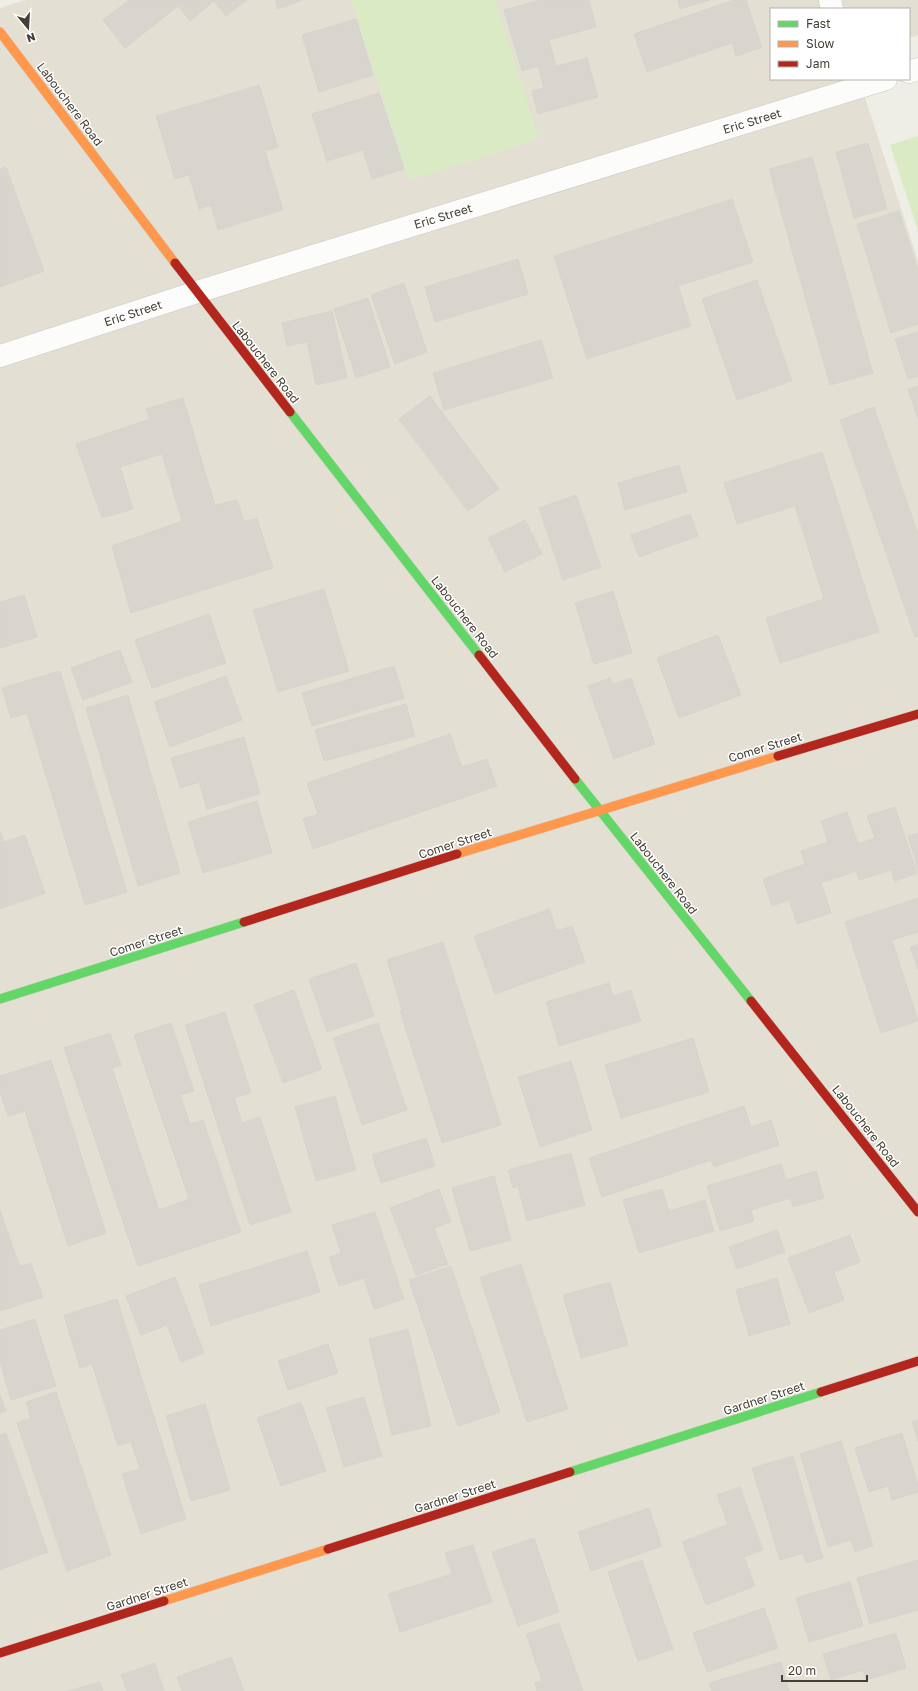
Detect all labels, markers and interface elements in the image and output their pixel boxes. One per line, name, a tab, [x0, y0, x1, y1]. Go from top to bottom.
north arrow	[8, 8, 48, 48]
legend	[770, 8, 910, 80]
text: Fast	[806, 16, 831, 31]
text: N	[25, 31, 37, 45]
text: Slow	[806, 36, 834, 51]
text: Jam	[806, 56, 830, 71]
street label: Labouchere Road	[34, 59, 106, 149]
street label: Eric Street	[721, 105, 783, 137]
street label: Eric Street	[412, 200, 474, 232]
street label: Eric Street	[102, 296, 164, 329]
street label: Labouchere Road	[229, 318, 303, 406]
street label: Labouchere Road	[428, 573, 502, 661]
street label: Comer Street	[726, 729, 804, 765]
street label: Comer Street	[416, 824, 494, 862]
street label: Labouchere Road	[627, 829, 701, 917]
street label: Comer Street	[107, 922, 185, 960]
street label: Labouchere Road	[829, 1082, 903, 1170]
street label: Gardner Street	[721, 1378, 807, 1418]
street label: Gardner Street	[412, 1476, 498, 1516]
street label: Gardner Street	[104, 1574, 190, 1614]
scale bar	[782, 1657, 867, 1683]
text: 20 m	[788, 1663, 816, 1678]

